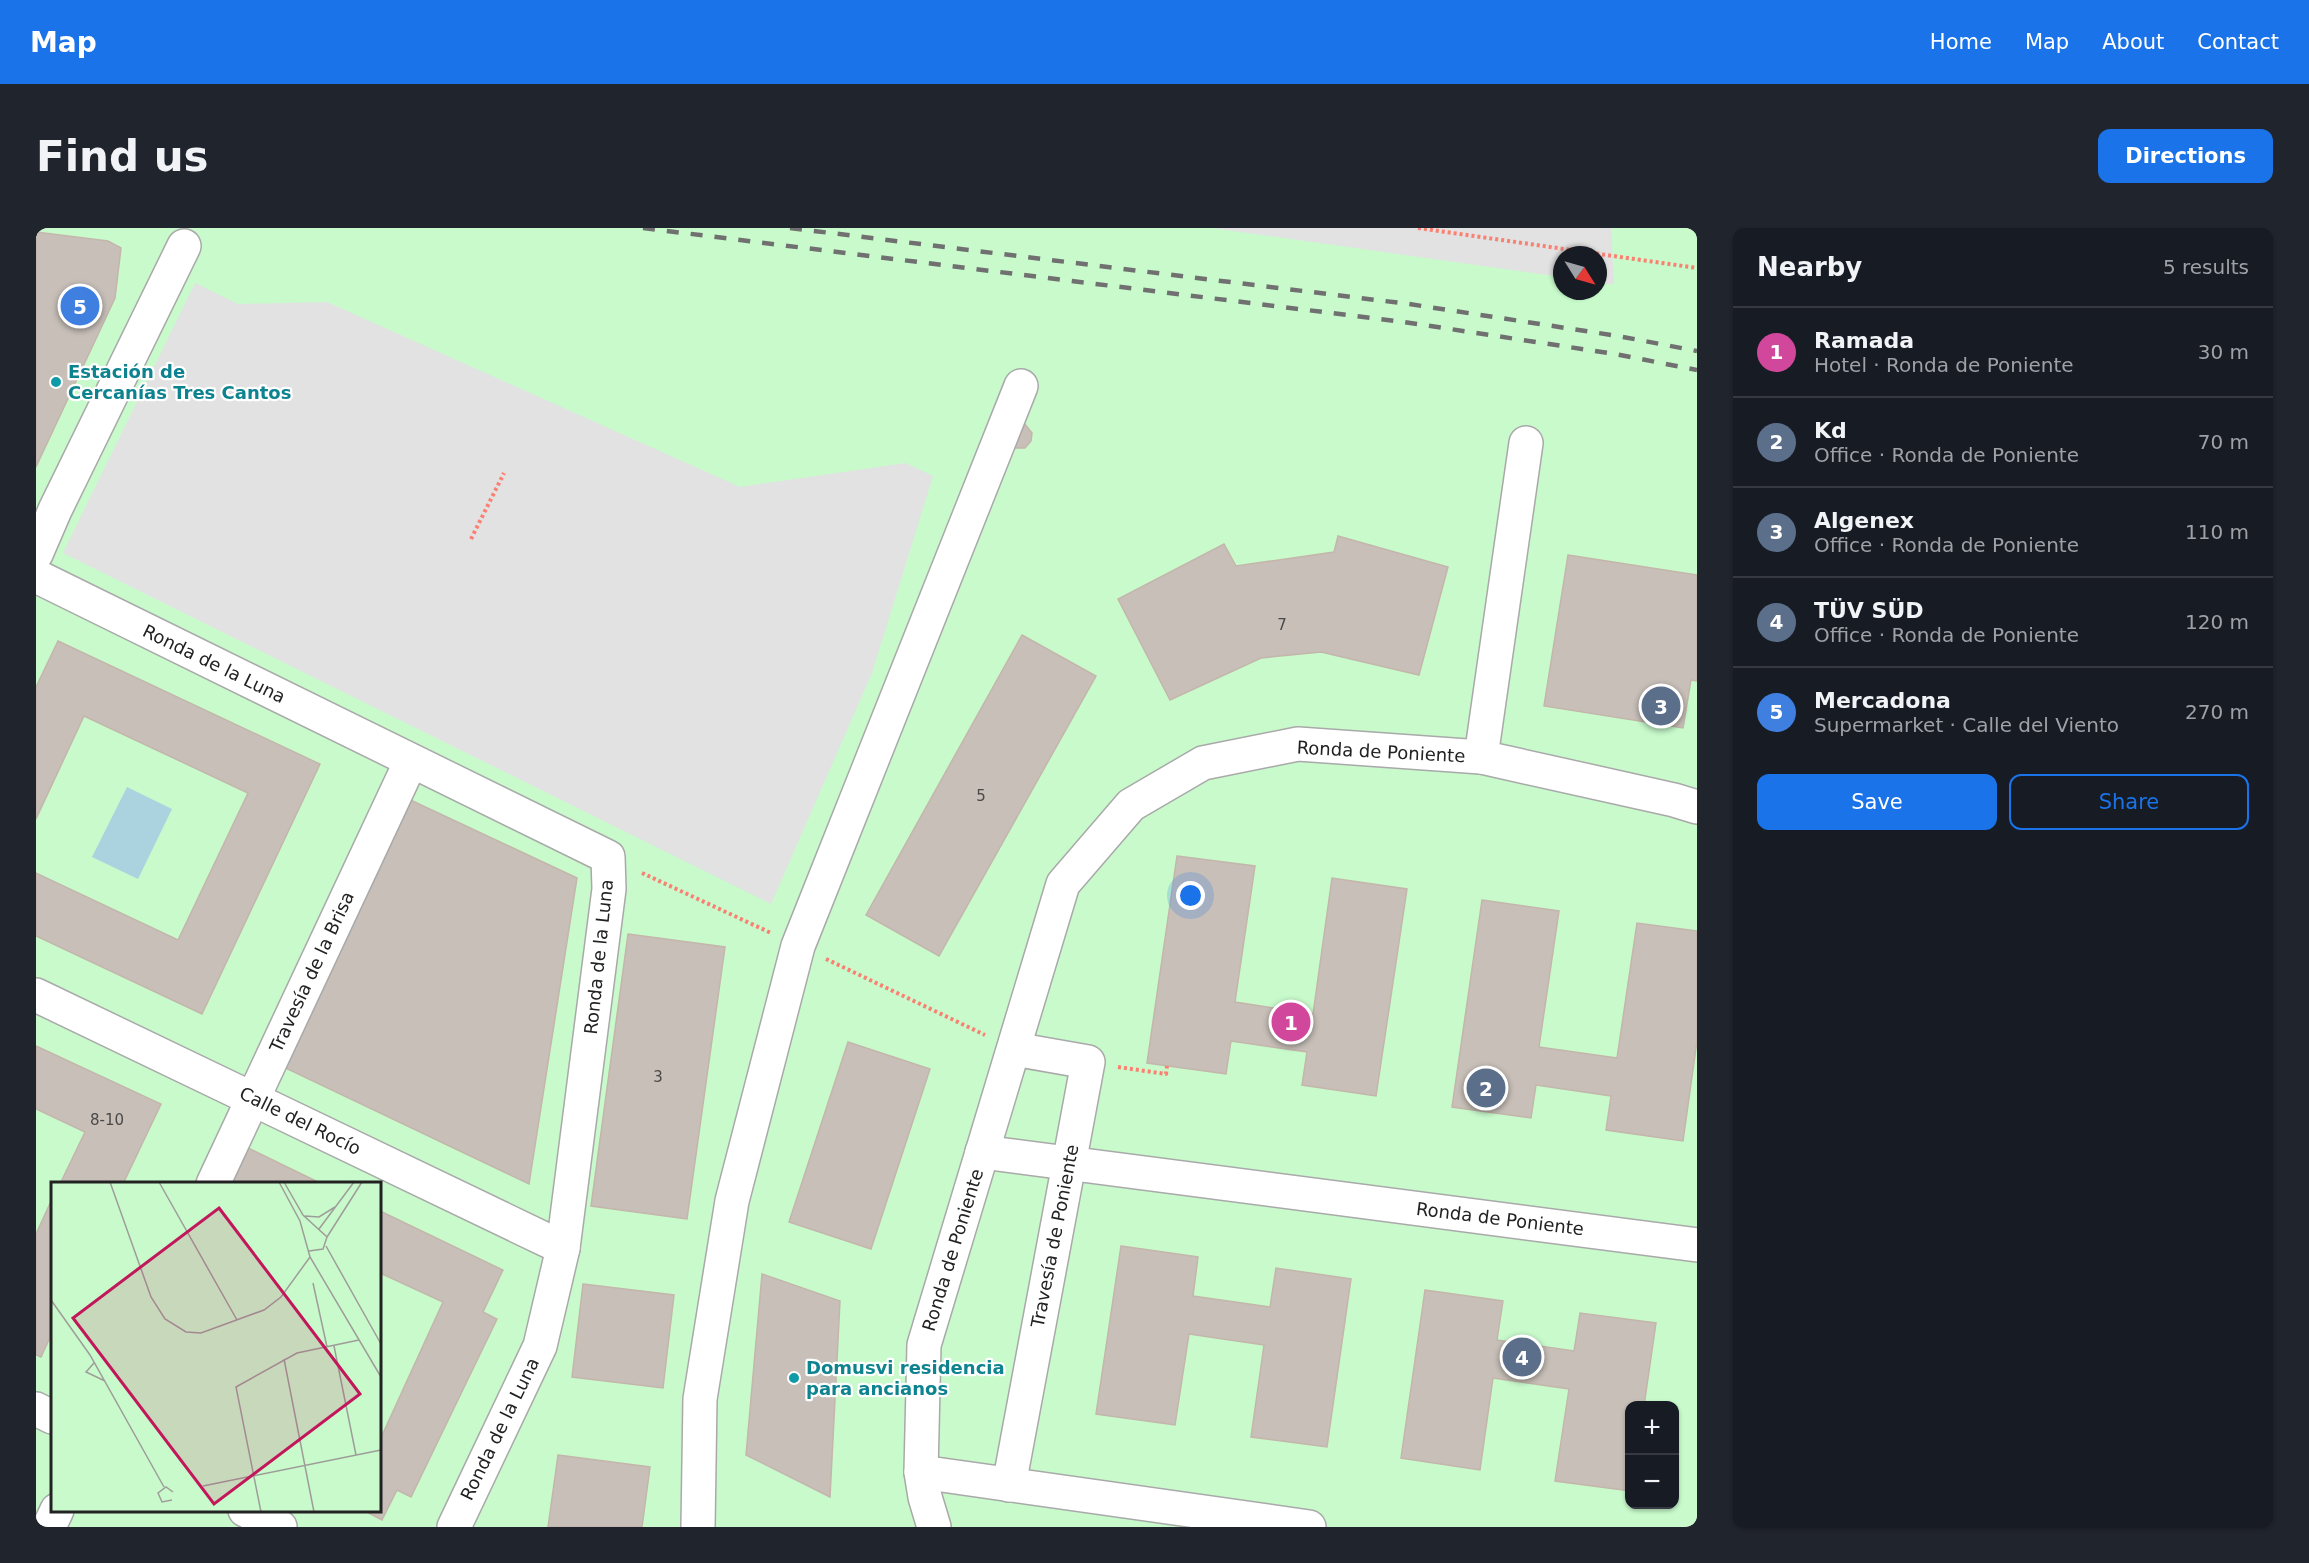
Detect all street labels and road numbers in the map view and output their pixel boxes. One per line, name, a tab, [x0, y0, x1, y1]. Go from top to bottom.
street label: Ronda de la Luna	[140, 620, 289, 707]
street label: Ronda de Poniente	[1296, 737, 1466, 766]
street label: Ronda de la Luna	[580, 878, 617, 1036]
street label: Travesía de la Brisa	[265, 888, 358, 1056]
street label: Calle del Rocío	[236, 1082, 364, 1159]
street label: Travesía de Poniente	[1026, 1143, 1083, 1330]
street label: Ronda de Poniente	[918, 1166, 987, 1334]
street label: Ronda de Poniente	[1415, 1198, 1585, 1239]
street label: Ronda de la Luna	[456, 1354, 543, 1503]

